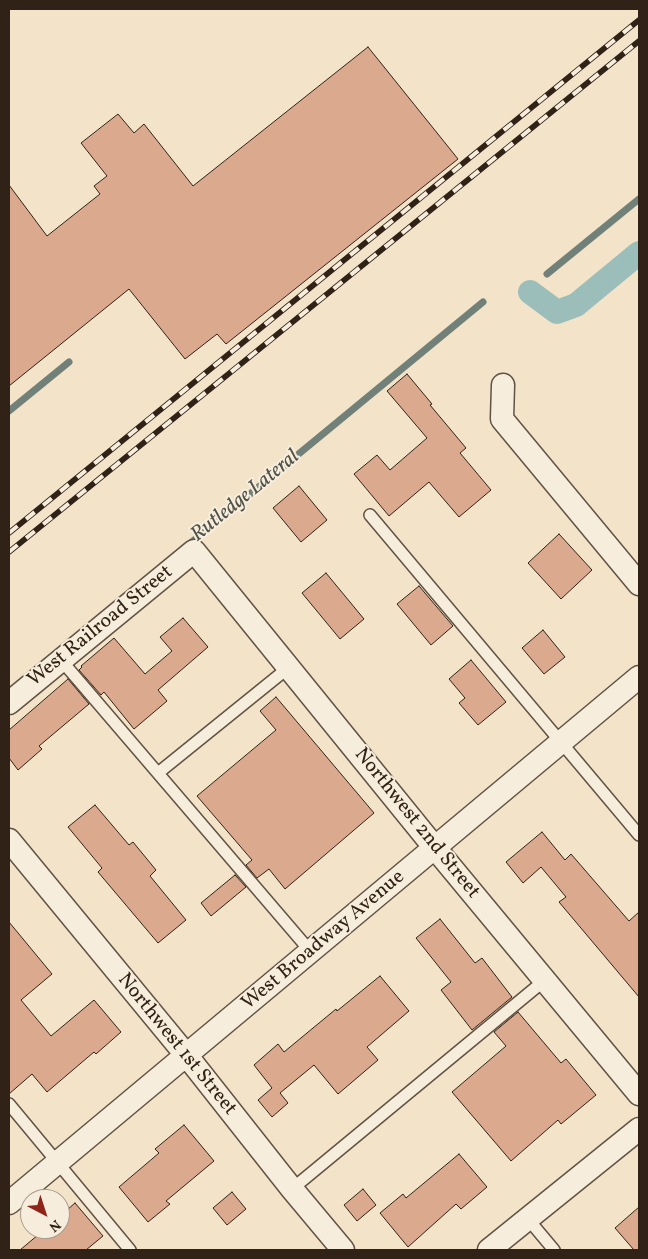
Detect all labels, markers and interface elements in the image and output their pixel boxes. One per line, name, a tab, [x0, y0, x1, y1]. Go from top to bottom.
water label: Rutledge Lateral	[187, 446, 305, 548]
street label: West Railroad Street	[24, 561, 178, 693]
street label: Northwest 2nd Street	[348, 744, 484, 904]
street label: West Broadway Avenue	[238, 866, 410, 1016]
street label: Northwest 1st Street	[111, 969, 241, 1121]
north arrow	[20, 1189, 70, 1239]
text: N	[44, 1215, 64, 1236]

